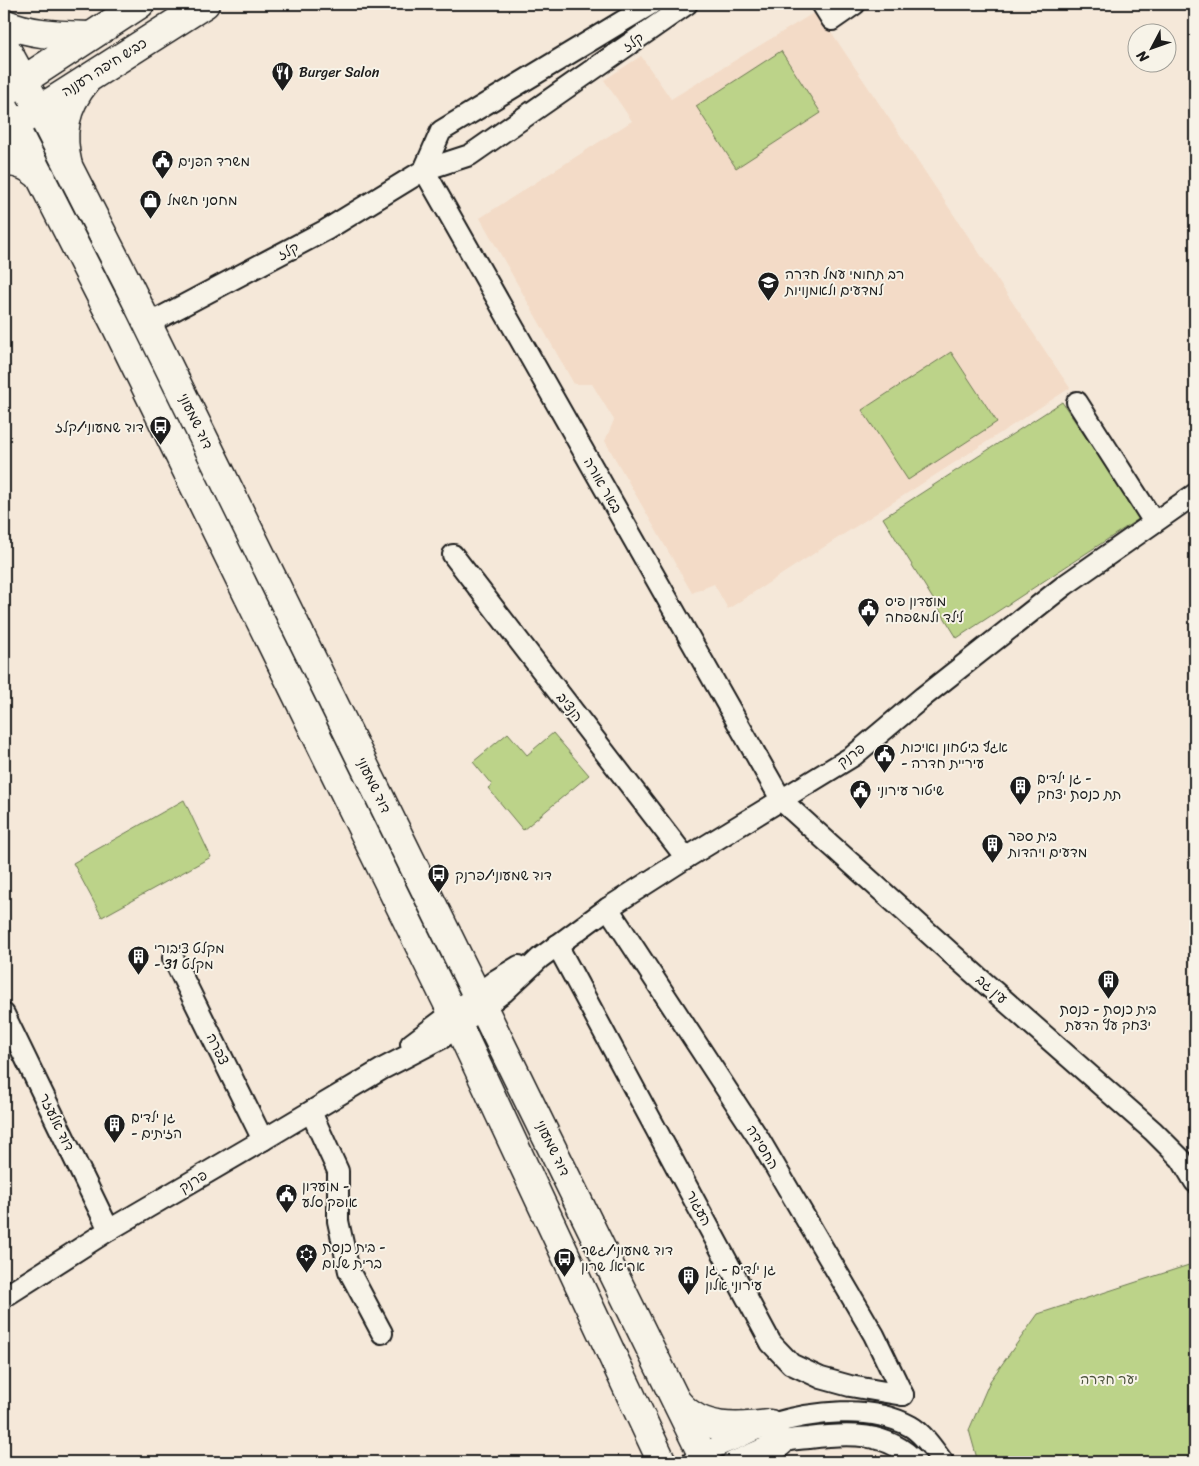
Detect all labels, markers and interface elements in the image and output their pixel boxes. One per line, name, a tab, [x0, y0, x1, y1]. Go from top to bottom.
north arrow	[1126, 22, 1176, 72]
street label: קלז	[617, 26, 649, 59]
street label: כביש חיפה רעננה	[56, 31, 152, 104]
text: N	[1130, 44, 1156, 69]
restaurant icon: Burger Salon	[271, 60, 295, 91]
place label: Burger Salon	[299, 60, 380, 85]
public building icon: משרד הפנים	[150, 149, 174, 180]
place label: משרד הפנים	[178, 149, 250, 174]
shop icon: מחסני חשמל	[139, 188, 163, 219]
place label: מחסני חשמל	[167, 188, 238, 213]
street label: קלז	[273, 235, 304, 268]
place label: רב תחומי עמל חדרה למדעים ולאמנויות	[784, 262, 904, 303]
school or university icon: רב תחומי עמל חדרה למדעים ולאמנויות	[757, 270, 781, 301]
street label: דוד שמעוני	[171, 389, 220, 454]
place label: דוד שמעוני/קלז	[55, 415, 144, 440]
bus stop icon: דוד שמעוני/קלז	[148, 415, 172, 446]
street label: באר אורה	[576, 452, 629, 518]
place label: מועדון פיס לילד ולמשפחה	[885, 589, 965, 630]
public building icon: מועדון פיס לילד ולמשפחה	[857, 597, 881, 628]
street label: הנציב	[550, 687, 590, 728]
place label: אגף ביטחון ואיכות - עיריית חדרה	[900, 735, 1008, 776]
street label: פרנק	[832, 737, 871, 774]
public building icon: אגף ביטחון ואיכות - עיריית חדרה	[873, 743, 897, 774]
street label: דוד שמעוני	[349, 753, 398, 818]
place label: גן ילדים - תת כנסת יצחק	[1037, 766, 1121, 807]
building icon: גן ילדים - תת כנסת יצחק	[1009, 774, 1033, 805]
public building icon: שיטור עירוני	[849, 778, 873, 809]
place label: שיטור עירוני	[877, 778, 944, 803]
place label: בית ספר מדעים ויהדות	[1007, 824, 1087, 865]
building icon: בית ספר מדעים ויהדות	[980, 832, 1004, 863]
bus stop icon: דוד שמעוני/פרנק	[427, 863, 451, 894]
place label: דוד שמעוני/פרנק	[455, 863, 552, 888]
place label: מקלט ציבורי - מקלט 31	[154, 936, 224, 977]
building icon: מקלט ציבורי - מקלט 31	[126, 944, 150, 975]
street label: עין גב	[970, 968, 1013, 1011]
building icon: בית כנסת - כנסת יצחק עץ הדעת	[1096, 969, 1120, 1000]
place label: בית כנסת - כנסת יצחק עץ הדעת	[1059, 997, 1157, 1038]
street label: צפרה	[199, 1029, 236, 1070]
street label: דוד אלעזר	[32, 1089, 81, 1156]
place label: גן ילדים - הזיתים	[131, 1105, 182, 1146]
building icon: גן ילדים - הזיתים	[103, 1113, 127, 1144]
street label: דוד שמעוני	[528, 1116, 577, 1181]
street label: החסידה	[739, 1120, 786, 1174]
street label: פרנק	[174, 1163, 213, 1200]
place label: מועדון - אופק סלע	[302, 1174, 358, 1215]
public building icon: מועדון - אופק סלע	[274, 1182, 298, 1213]
street label: העגור	[679, 1186, 718, 1231]
place label: בית כנסת - ברית שלום	[322, 1235, 386, 1276]
place label: דוד שמעוני/גשר אריאל שרון	[581, 1238, 673, 1279]
synagogue icon: בית כנסת - ברית שלום	[294, 1243, 318, 1274]
bus stop icon: דוד שמעוני/גשר אריאל שרון	[553, 1246, 577, 1277]
place label: גן ילדים - גן עירוני אלון	[705, 1257, 776, 1298]
building icon: גן ילדים - גן עירוני אלון	[677, 1265, 701, 1296]
park label: יער חדרה	[1080, 1367, 1138, 1392]

